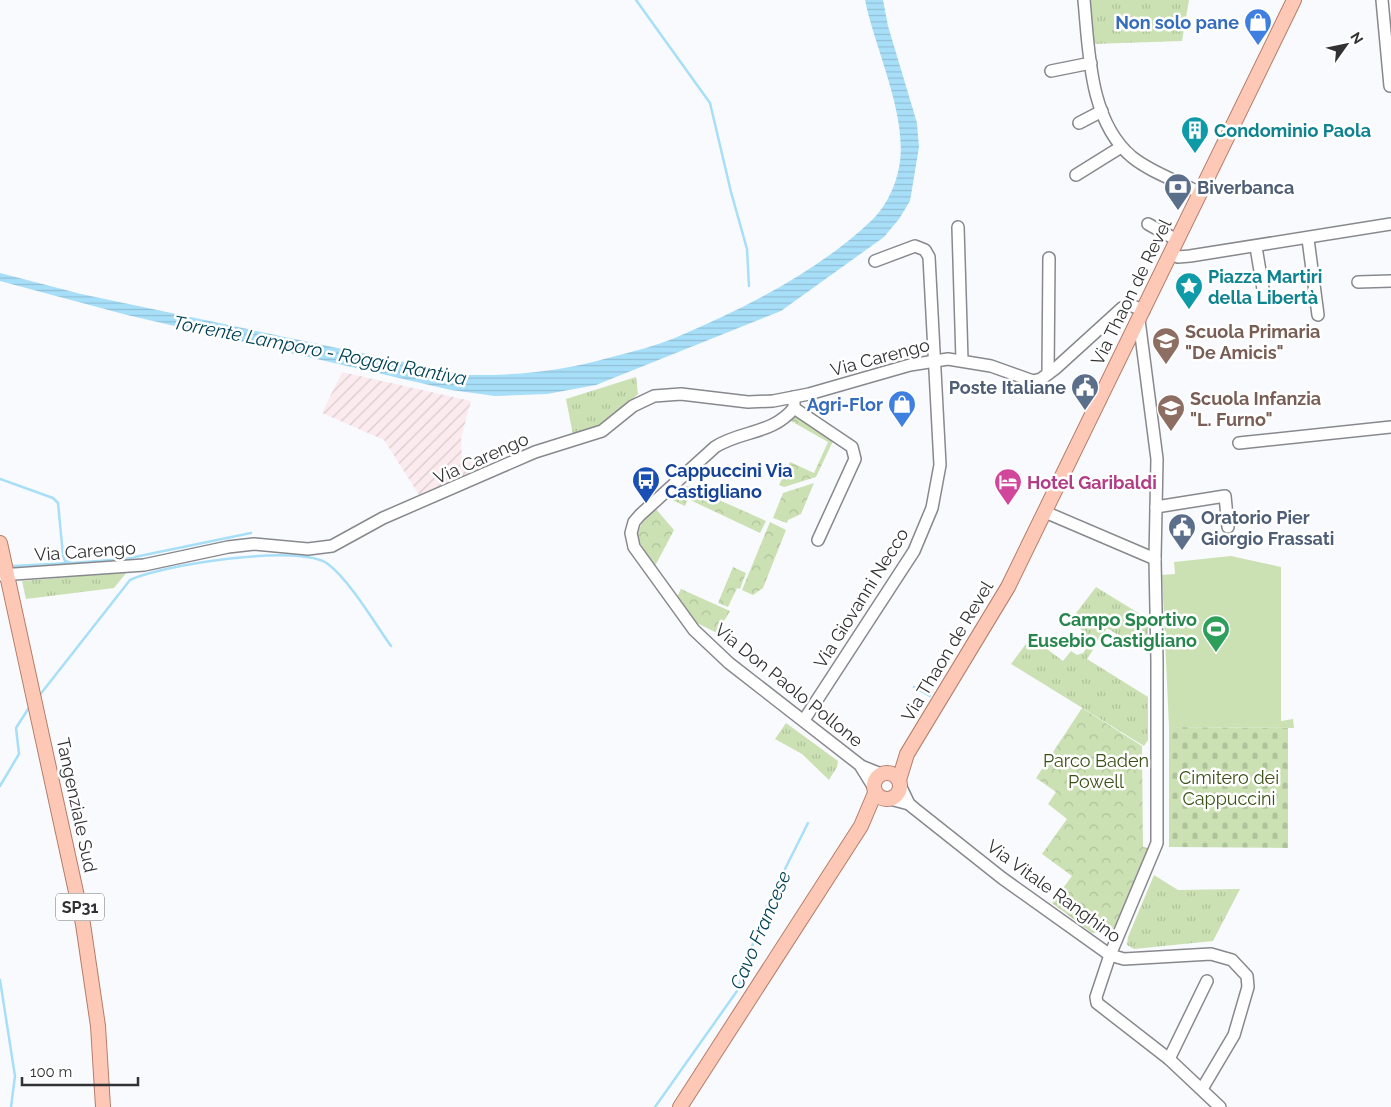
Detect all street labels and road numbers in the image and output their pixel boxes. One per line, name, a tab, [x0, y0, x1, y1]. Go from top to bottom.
street label: Via Thaon de Revel	[1087, 215, 1176, 368]
street label: Via Carengo	[828, 334, 932, 380]
street label: Via Carengo	[430, 428, 532, 488]
street label: Via Giovanni Necco	[809, 524, 913, 672]
street label: Via Carengo	[34, 537, 137, 565]
street label: Via Thaon de Revel	[897, 577, 997, 725]
street label: Via Don Paolo Pollone	[711, 619, 868, 751]
street label: Tangenziale Sud	[52, 736, 102, 874]
street label: Via Vitale Ranghino	[983, 835, 1125, 947]
road number: SP31	[56, 894, 104, 920]

